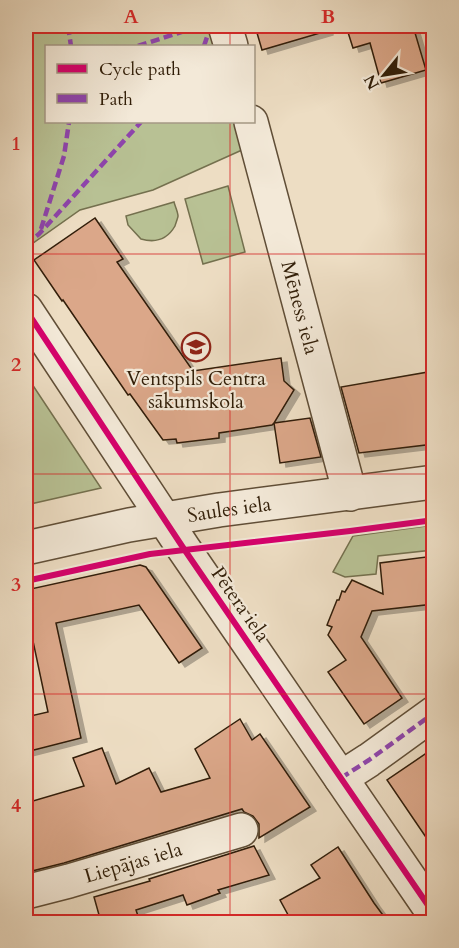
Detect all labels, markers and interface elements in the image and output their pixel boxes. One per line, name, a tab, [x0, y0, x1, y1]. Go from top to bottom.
text: A	[123, 3, 139, 30]
text: B	[321, 3, 335, 30]
legend	[45, 45, 255, 123]
north arrow	[354, 45, 414, 105]
text: Cycle path	[99, 57, 181, 82]
text: N	[359, 70, 385, 94]
text: Path	[99, 87, 133, 112]
text: 1	[11, 130, 21, 157]
street label: Mēness iela	[275, 258, 325, 358]
school or university icon: Ventspils Centra sākumskola	[180, 331, 212, 363]
text: 2	[11, 351, 21, 378]
place label: Ventspils Centra sākumskola	[126, 365, 266, 415]
street label: Saules iela	[185, 490, 273, 529]
street label: Pētera iela	[205, 561, 277, 648]
text: 3	[11, 571, 21, 598]
text: 4	[11, 792, 21, 819]
street label: Liepājas iela	[81, 835, 186, 890]

